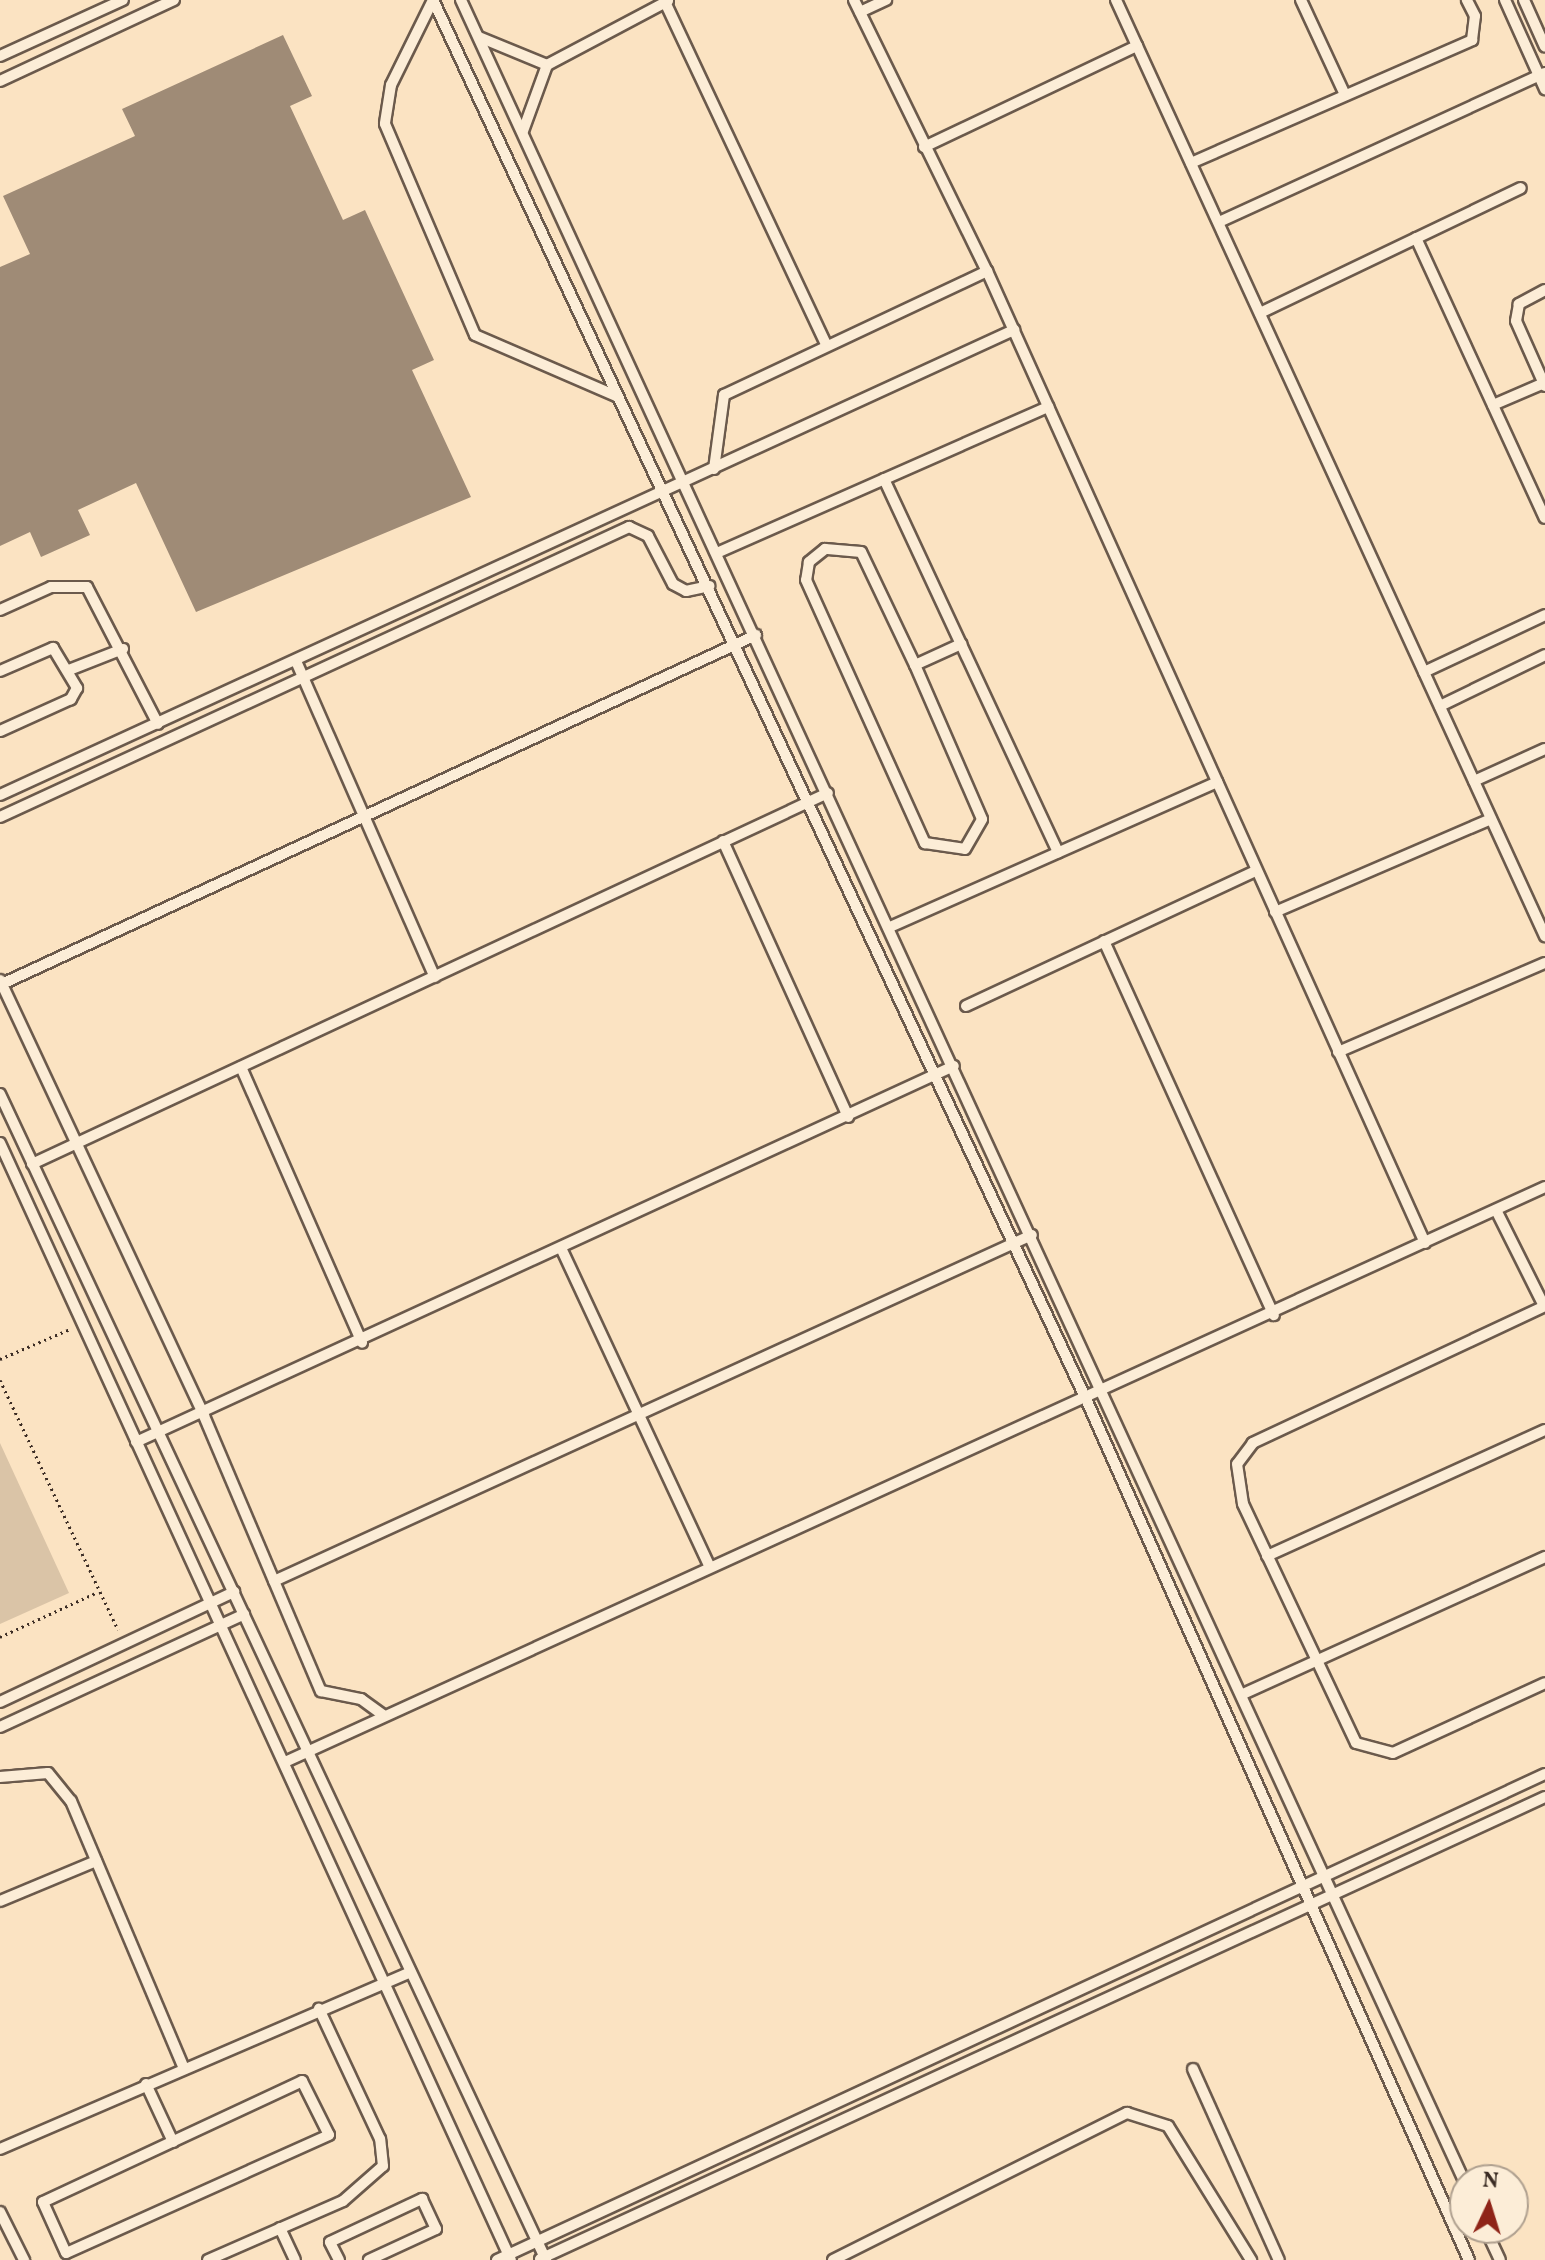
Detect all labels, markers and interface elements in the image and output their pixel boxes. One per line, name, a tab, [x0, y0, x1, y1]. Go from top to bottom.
north arrow	[1449, 2164, 1529, 2244]
text: N	[1482, 2166, 1500, 2198]

